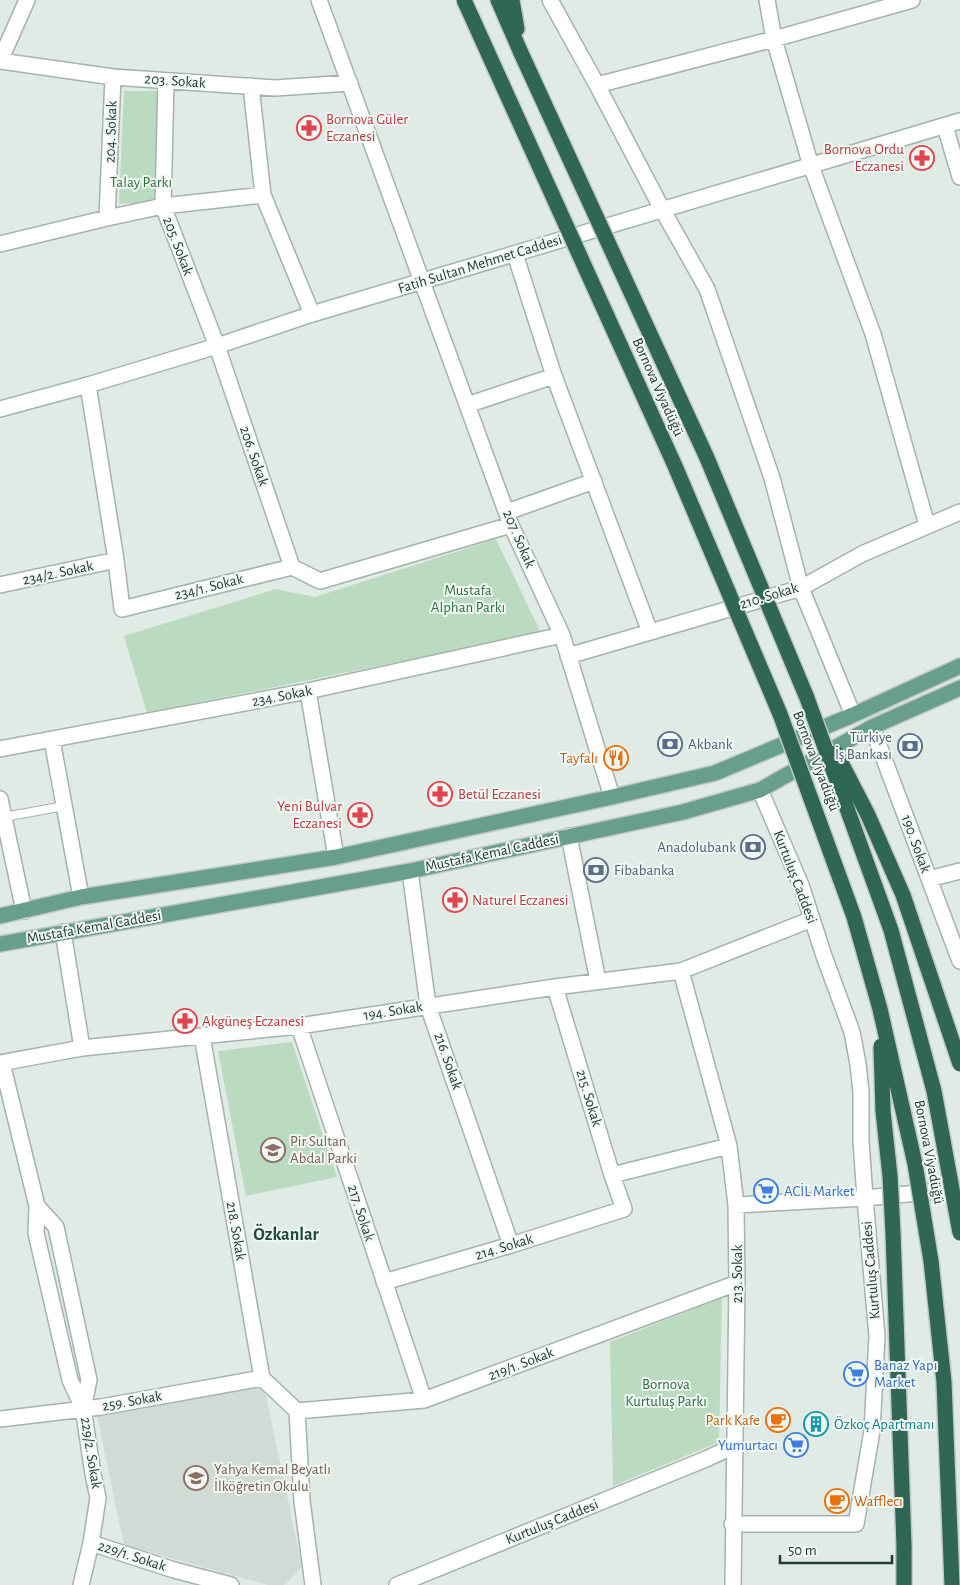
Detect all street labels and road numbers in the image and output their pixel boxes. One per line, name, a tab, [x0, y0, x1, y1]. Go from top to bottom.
street label: 203. Sokak	[144, 71, 206, 91]
street label: 204. Sokak	[102, 100, 120, 163]
street label: 205. Sokak	[160, 215, 196, 277]
street label: Fatih Sultan Mehmet Caddesi	[396, 232, 564, 296]
street label: Bornova Viyadüğü	[630, 336, 687, 439]
street label: 206. Sokak	[237, 424, 271, 488]
street label: 207. Sokak	[500, 508, 538, 570]
street label: 234/2. Sokak	[21, 558, 95, 588]
street label: 234/1. Sokak	[173, 571, 245, 603]
street label: 210. Sokak	[738, 580, 800, 612]
street label: 234. Sokak	[251, 683, 313, 709]
street label: Bornova Viyadüğü	[790, 709, 842, 813]
street label: 190. Sokak	[899, 813, 933, 875]
street label: Kurtuluş Caddesi	[770, 828, 820, 926]
street label: Mustafa Kemal Caddesi	[424, 831, 560, 875]
street label: Mustafa Kemal Caddesi	[26, 908, 162, 946]
street label: 194. Sokak	[362, 999, 424, 1023]
street label: 216. Sokak	[431, 1030, 465, 1092]
street label: 215. Sokak	[573, 1068, 605, 1128]
street label: Bornova Viyadüğü	[912, 1099, 947, 1206]
street label: 217. Sokak	[345, 1183, 377, 1243]
street label: 218. Sokak	[223, 1200, 249, 1262]
street label: Kurtuluş Caddesi	[859, 1220, 883, 1320]
street label: 214. Sokak	[473, 1231, 535, 1263]
street label: 213. Sokak	[730, 1245, 745, 1303]
street label: 219/1. Sokak	[486, 1345, 556, 1383]
street label: 259. Sokak	[101, 1388, 163, 1414]
street label: 229/2. Sokak	[78, 1416, 104, 1490]
street label: Kurtuluş Caddesi	[504, 1497, 600, 1547]
street label: 229/1. Sokak	[96, 1538, 168, 1574]

